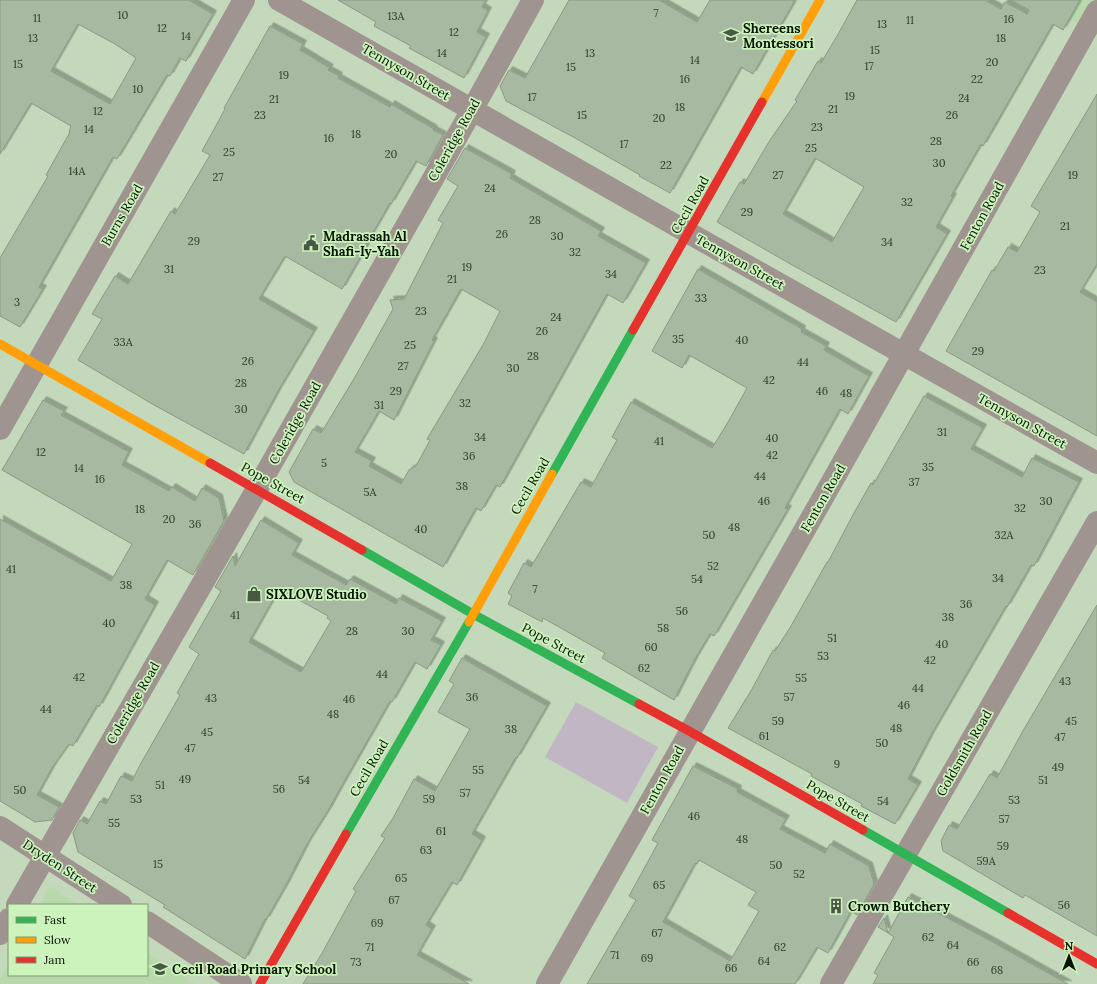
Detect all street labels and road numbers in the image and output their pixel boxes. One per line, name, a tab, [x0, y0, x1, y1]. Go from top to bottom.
street label: Tennyson Street	[359, 40, 453, 104]
street label: Coleridge Road	[424, 95, 484, 184]
street label: Cecil Road	[667, 173, 713, 237]
street label: Fenton Road	[956, 179, 1008, 253]
street label: Burns Road	[97, 181, 147, 249]
street label: Tennyson Street	[693, 231, 787, 293]
street label: Coleridge Road	[265, 378, 325, 467]
street label: Tennyson Street	[975, 390, 1069, 452]
street label: Cecil Road	[507, 454, 553, 518]
street label: Pope Street	[238, 458, 308, 508]
street label: Fenton Road	[797, 461, 849, 535]
street label: Pope Street	[519, 619, 589, 667]
street label: Coleridge Road	[103, 659, 163, 747]
street label: Goldsmith Road	[932, 707, 996, 799]
street label: Cecil Road	[346, 736, 392, 800]
street label: Fenton Road	[636, 743, 688, 817]
street label: Pope Street	[803, 776, 873, 826]
street label: Dryden Street	[20, 836, 100, 896]

